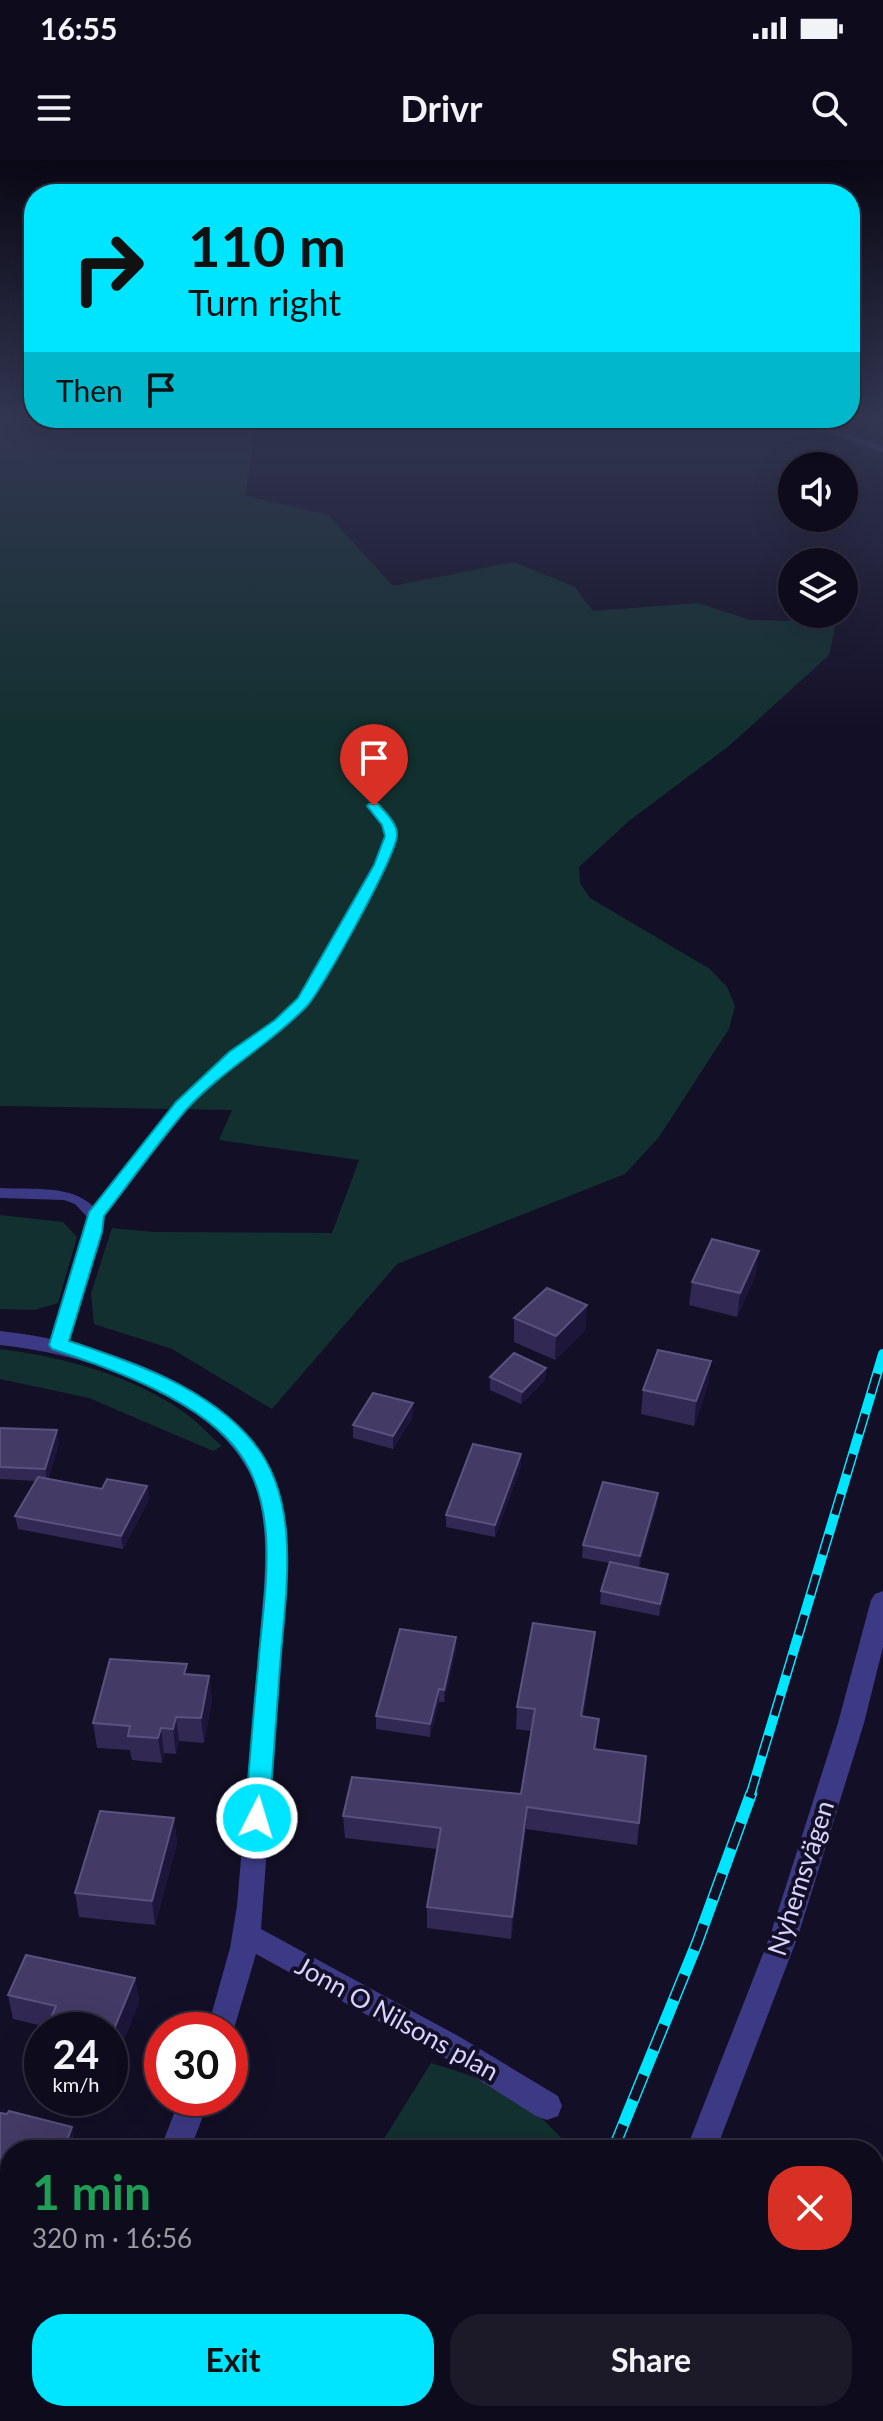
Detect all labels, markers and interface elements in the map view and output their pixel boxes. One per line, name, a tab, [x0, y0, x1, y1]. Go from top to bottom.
text: 16:55	[40, 10, 117, 46]
icon: menu	[32, 86, 76, 130]
text: Drivr	[400, 86, 483, 130]
icon: search	[807, 86, 851, 130]
text: 110 m	[188, 212, 346, 279]
icon: right	[56, 216, 160, 320]
text: Turn right	[188, 280, 341, 324]
icon: arrive	[139, 368, 183, 412]
text: Then	[56, 372, 123, 408]
map controls	[778, 452, 858, 628]
button: sound	[778, 452, 858, 532]
button: layers	[778, 548, 858, 628]
pin	[340, 724, 408, 806]
icon: arrive	[352, 736, 396, 780]
position arrow	[215, 1776, 299, 1860]
street label: Nyhemsvägen	[760, 1796, 840, 1959]
street label: Jonn O Nilsons plan	[290, 1949, 505, 2087]
speed limit sign: 30	[144, 2012, 248, 2116]
text: 24	[53, 2030, 99, 2078]
text: km/h	[53, 2072, 99, 2096]
text: 1 min	[32, 2163, 151, 2220]
button: close	[768, 2166, 852, 2250]
text: 320 m · 16:56	[32, 2222, 192, 2254]
button: Exit	[32, 2314, 434, 2406]
button: Share	[450, 2314, 852, 2406]

